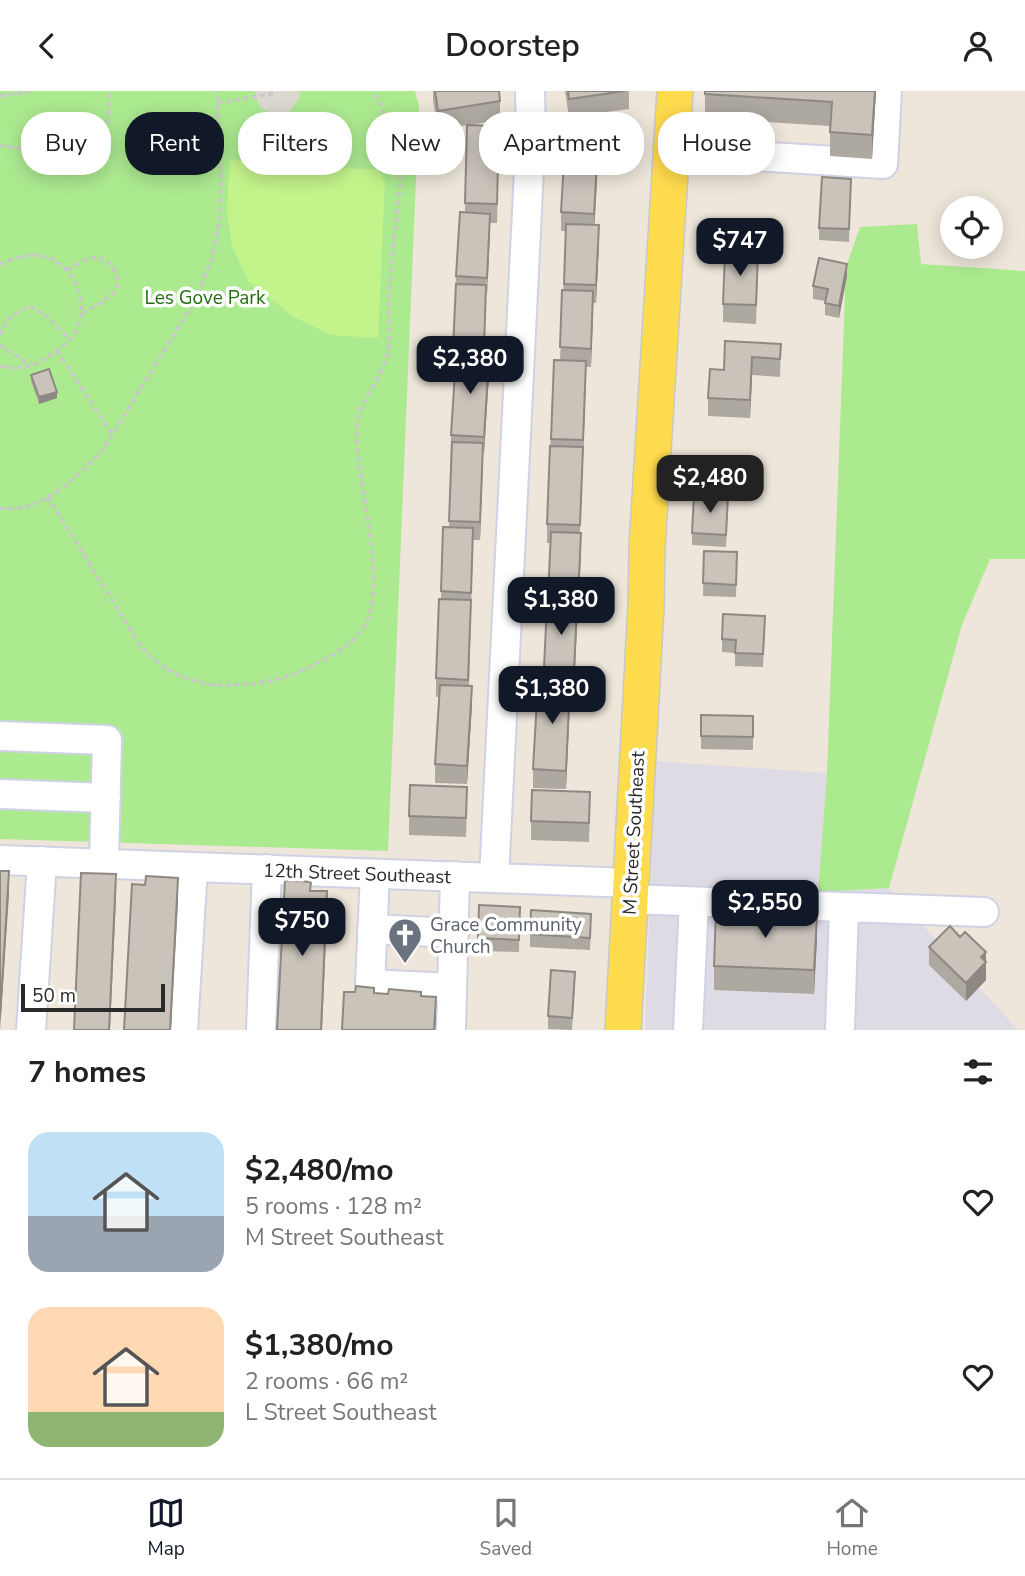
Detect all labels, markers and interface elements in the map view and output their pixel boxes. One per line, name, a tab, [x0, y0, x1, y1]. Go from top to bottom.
text: Doorstep	[445, 24, 580, 67]
icon: back	[28, 27, 66, 65]
icon: person	[959, 27, 997, 65]
chip: Buy	[21, 112, 111, 175]
chip: Rent	[125, 112, 224, 175]
chip: Filters	[238, 112, 352, 175]
chip: New	[366, 112, 465, 175]
chip: Apartment	[479, 112, 644, 175]
chip: House	[658, 112, 775, 175]
map controls	[940, 196, 1003, 259]
button: locate	[940, 196, 1003, 259]
pin: $747	[699, 219, 781, 278]
text: $747	[712, 225, 768, 256]
park label: Les Gove Park	[144, 285, 266, 311]
pin: $2,380	[413, 337, 527, 396]
text: $2,380	[433, 343, 507, 374]
pin: $2,480	[653, 455, 767, 515]
text: $2,480	[673, 462, 747, 493]
pin: $1,380	[504, 577, 618, 637]
text: $1,380	[524, 584, 598, 615]
pin: $1,380	[495, 667, 609, 726]
text: $1,380	[515, 673, 589, 704]
street label: M Street Southeast	[617, 750, 651, 916]
street label: 12th Street Southeast	[263, 858, 452, 890]
pin: $2,550	[708, 881, 822, 940]
text: $2,550	[728, 887, 802, 918]
pin: $750	[261, 899, 343, 958]
text: $750	[274, 905, 330, 936]
place label: Grace Community Church	[430, 912, 582, 960]
church icon: Grace Community Church	[386, 916, 424, 965]
scale bar	[21, 981, 164, 1013]
text: 50 m	[32, 983, 76, 1009]
text: 7 homes	[28, 1052, 146, 1093]
icon: filters	[959, 1053, 997, 1091]
text: $2,480/mo	[245, 1150, 394, 1191]
icon: home	[84, 1160, 168, 1244]
icon: heart	[959, 1183, 997, 1221]
text: 5 rooms · 128 m²	[245, 1191, 422, 1222]
text: M Street Southeast	[245, 1222, 444, 1253]
text: $1,380/mo	[245, 1325, 394, 1366]
icon: home	[84, 1335, 168, 1419]
icon: heart	[959, 1358, 997, 1396]
text: 2 rooms · 66 m²	[245, 1366, 408, 1397]
text: L Street Southeast	[245, 1397, 436, 1428]
tab: Map	[147, 1494, 185, 1562]
tab: Saved	[480, 1494, 532, 1562]
tab: Home	[826, 1494, 878, 1562]

